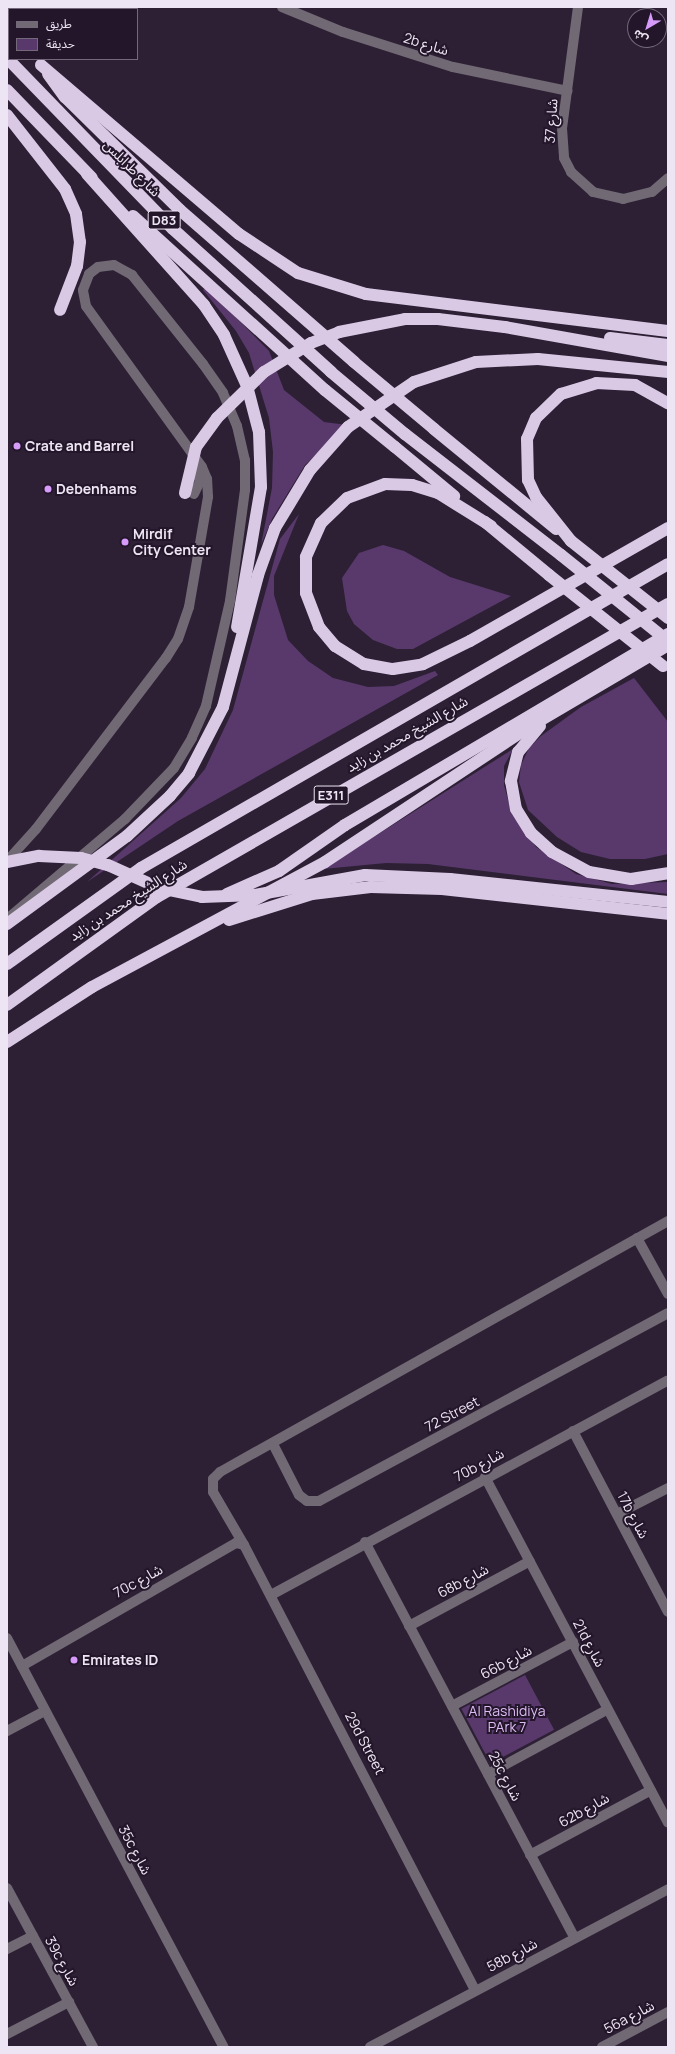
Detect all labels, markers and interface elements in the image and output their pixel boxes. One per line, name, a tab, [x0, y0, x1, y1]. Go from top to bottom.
legend	[8, 8, 138, 60]
north arrow	[627, 8, 667, 48]
text: طريق	[46, 15, 72, 32]
text: ش	[629, 27, 650, 48]
street label: 2b شارع	[401, 29, 451, 59]
text: حديقة	[46, 35, 75, 52]
street label: شارع 37	[541, 98, 561, 144]
street label: شارع طرابلس	[100, 136, 164, 200]
road number: D83	[147, 209, 181, 231]
place label: Crate and Barrel	[25, 438, 134, 454]
marker: Crate and Barrel	[12, 441, 22, 451]
place label: Debenhams	[56, 481, 137, 497]
marker: Debenhams	[43, 484, 53, 494]
place label: Mirdif City Center	[133, 526, 211, 558]
marker: Mirdif City Center	[120, 537, 130, 547]
street label: شارع الشيخ محمد بن زايد	[343, 692, 471, 776]
road number: E311	[313, 784, 349, 806]
street label: شارع الشيخ محمد بن زايد	[66, 856, 190, 944]
street label: 72 Street	[422, 1393, 482, 1435]
street label: 70b شارع	[451, 1445, 507, 1485]
street label: 17b شارع	[614, 1489, 652, 1541]
street label: 70c شارع	[111, 1561, 165, 1601]
street label: 68b شارع	[435, 1561, 491, 1601]
street label: 21d شارع	[569, 1616, 609, 1670]
street label: 66b شارع	[477, 1641, 535, 1683]
place label: Emirates ID	[82, 1652, 158, 1668]
marker: Emirates ID	[69, 1655, 79, 1665]
park label: Al Rashidiya PArk 7	[469, 1703, 545, 1736]
street label: 29d Street	[341, 1709, 389, 1777]
street label: 25c شارع	[485, 1748, 525, 1804]
street label: 62b شارع	[556, 1789, 612, 1831]
street label: 35c شارع	[115, 1822, 155, 1878]
street label: 39c شارع	[41, 1933, 83, 1989]
street label: 58b شارع	[484, 1935, 540, 1975]
street label: 56a شارع	[601, 1997, 657, 2037]

